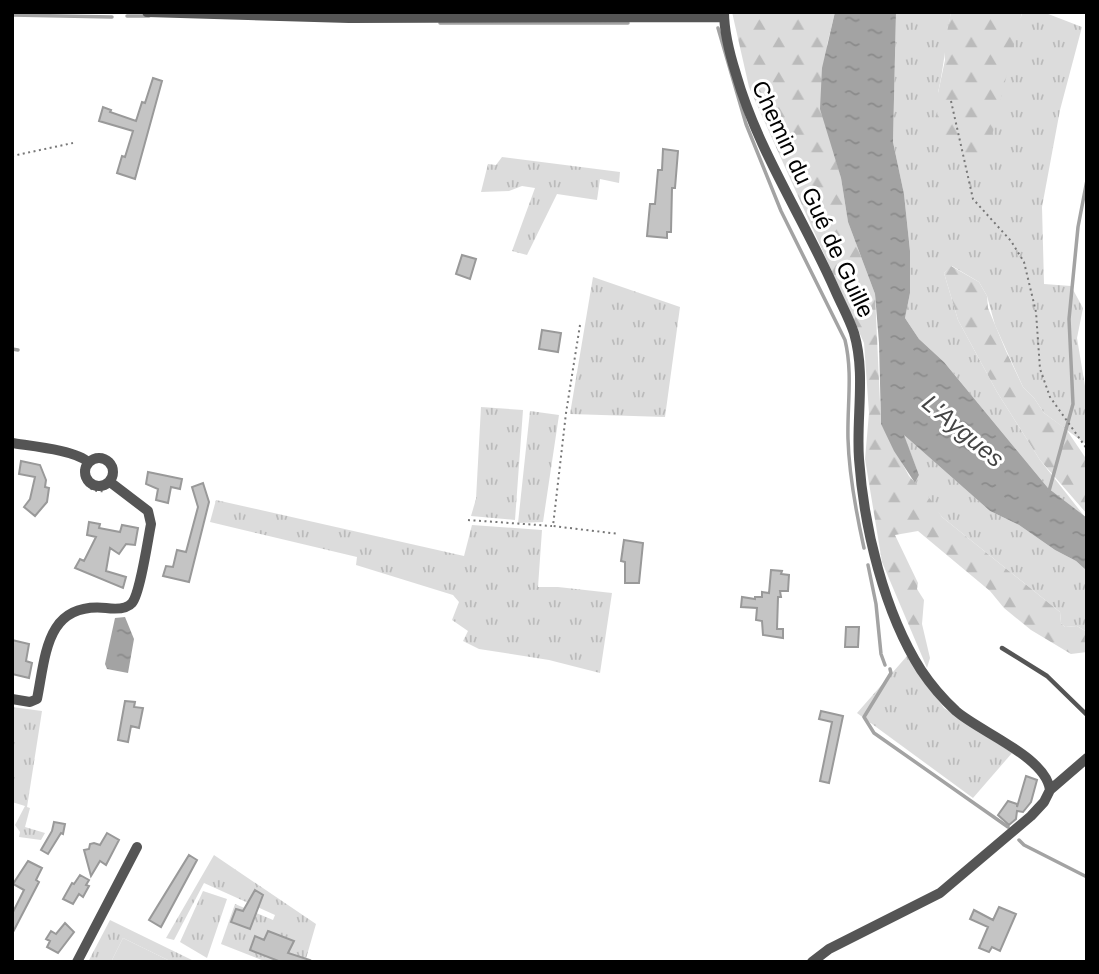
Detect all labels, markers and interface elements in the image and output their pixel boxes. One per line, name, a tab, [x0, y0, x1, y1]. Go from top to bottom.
street label: Chemin du Gué de Guille	[747, 76, 879, 322]
water label: L'Aygues	[917, 389, 1009, 472]

